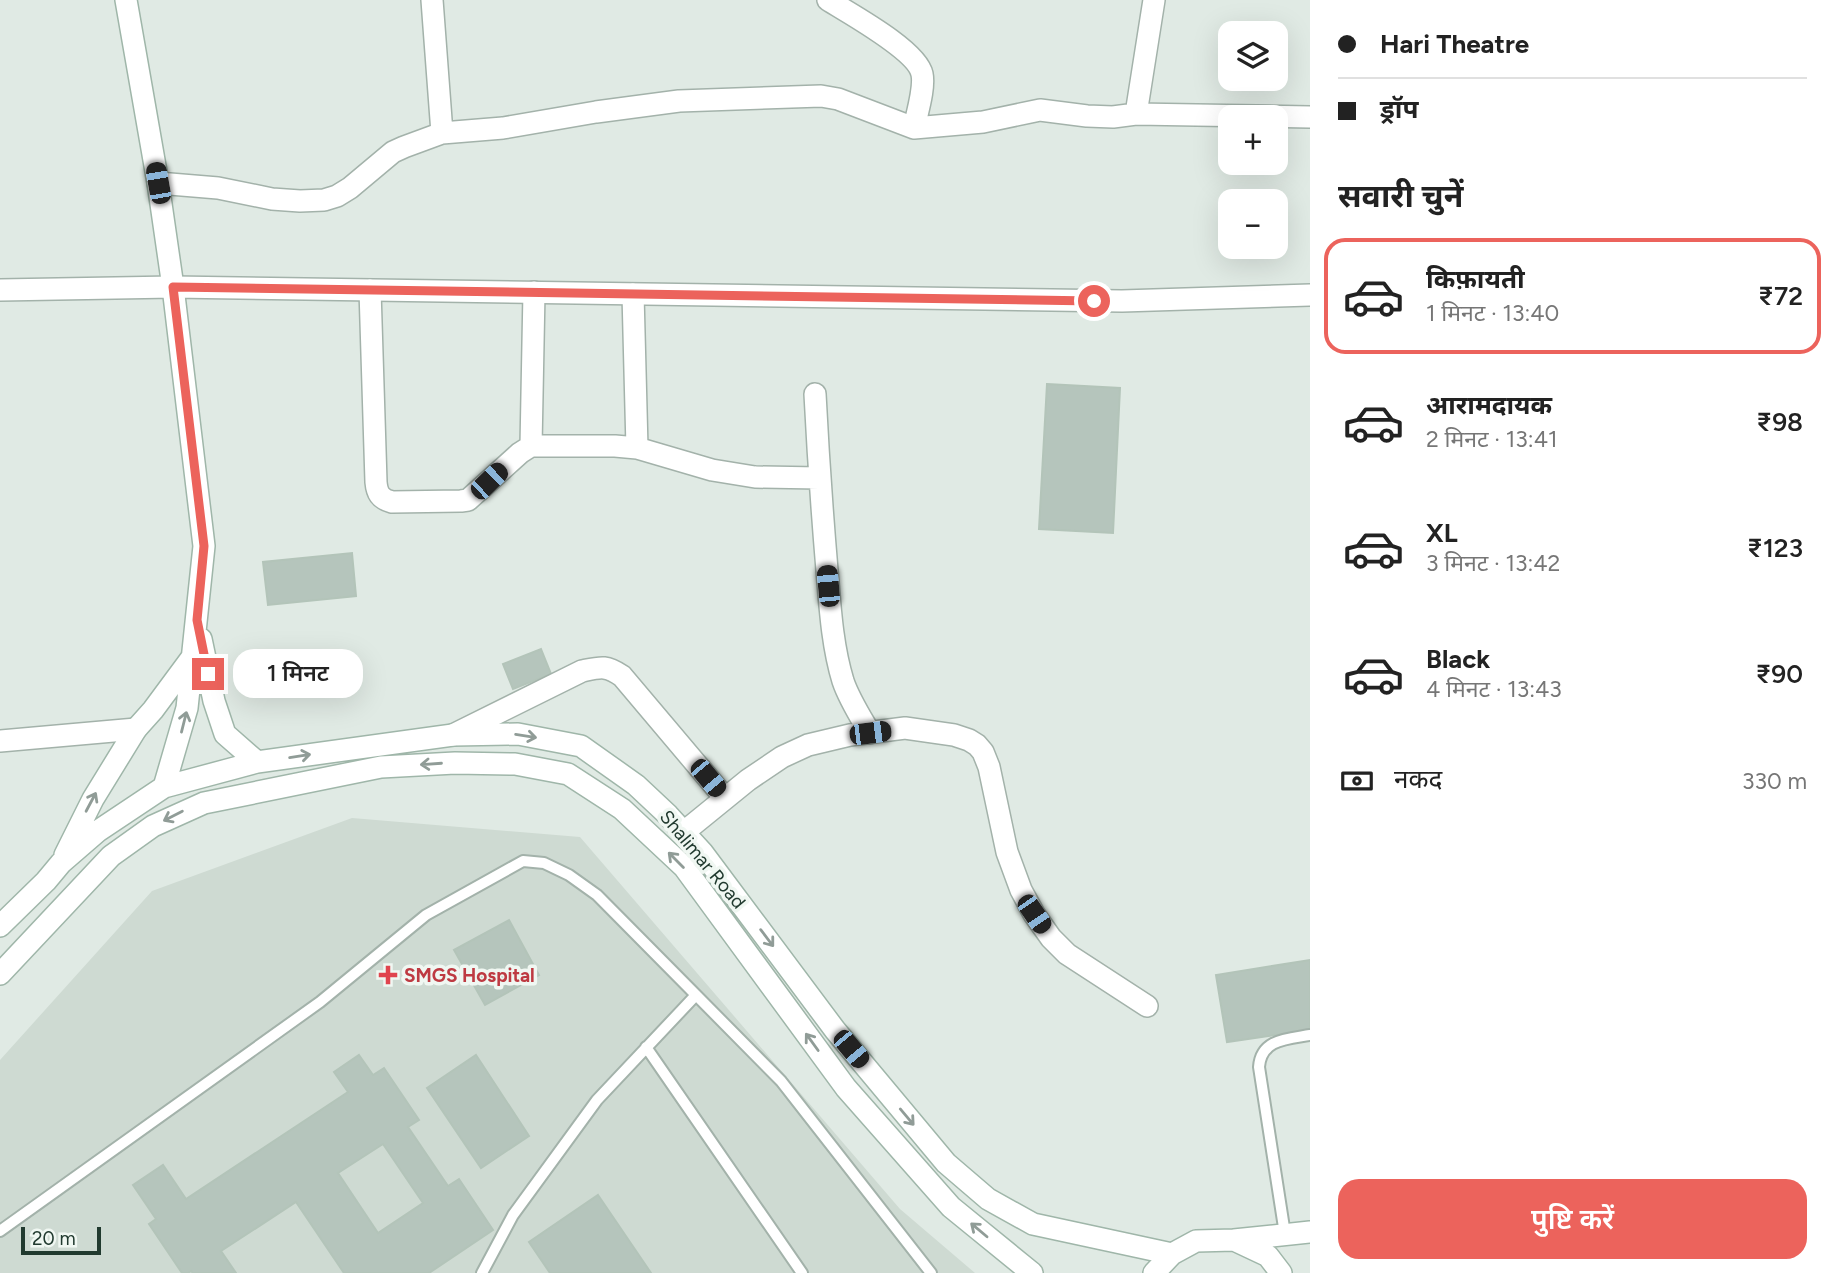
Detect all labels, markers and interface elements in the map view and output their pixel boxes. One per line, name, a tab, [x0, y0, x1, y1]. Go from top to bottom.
map controls	[1218, 21, 1288, 259]
button: layers	[1218, 21, 1288, 91]
text: Hari Theatre	[1380, 28, 1529, 60]
text: ड्रॉप	[1380, 93, 1418, 125]
button: +	[1218, 105, 1288, 175]
car	[145, 160, 172, 206]
text: सवारी चुनें	[1338, 177, 1463, 215]
button: −	[1218, 189, 1288, 259]
text: किफ़ायती	[1426, 263, 1525, 295]
icon: car	[1342, 265, 1405, 328]
text: ₹72	[1758, 280, 1803, 312]
route start	[1078, 285, 1110, 317]
text: 1 मिनट · 13:40	[1426, 299, 1559, 327]
text: आरामदायक	[1426, 389, 1552, 421]
icon: car	[1342, 391, 1405, 454]
text: ₹98	[1756, 406, 1803, 438]
text: 2 मिनट · 13:41	[1426, 425, 1557, 453]
car	[467, 459, 512, 503]
icon: car	[1342, 517, 1405, 580]
text: XL	[1426, 517, 1458, 549]
text: ₹123	[1747, 532, 1803, 564]
text: 3 मिनट · 13:42	[1426, 549, 1560, 577]
car	[816, 564, 841, 608]
icon: car	[1342, 643, 1405, 706]
text: Black	[1426, 643, 1490, 675]
callout: 1 मिनट	[232, 650, 362, 698]
route end	[192, 658, 224, 690]
text: ₹90	[1755, 658, 1803, 690]
text: 1 मिनट	[267, 659, 329, 687]
text: 4 मिनट · 13:43	[1426, 675, 1562, 703]
one-way arrow	[178, 711, 191, 734]
car	[848, 720, 893, 746]
one-way arrow	[514, 730, 537, 743]
one-way arrow	[288, 749, 311, 762]
car	[687, 755, 730, 801]
one-way arrow	[420, 758, 443, 771]
icon: cash	[1338, 762, 1376, 800]
text: नकद	[1394, 763, 1442, 795]
text: 330 m	[1742, 767, 1807, 795]
one-way arrow	[85, 793, 99, 813]
street label: Shalimar Road	[655, 805, 750, 913]
one-way arrow	[163, 810, 184, 824]
one-way arrow	[668, 852, 685, 869]
car	[1014, 891, 1055, 937]
one-way arrow	[759, 929, 774, 947]
place label: SMGS Hospital	[404, 964, 535, 987]
marker: SMGS Hospital	[378, 965, 398, 985]
car	[830, 1026, 873, 1072]
one-way arrow	[805, 1033, 819, 1052]
one-way arrow	[899, 1108, 915, 1126]
button: पुष्टि करें	[1338, 1179, 1807, 1259]
one-way arrow	[970, 1222, 988, 1238]
scale bar	[21, 1224, 102, 1256]
text: 20 m	[32, 1227, 76, 1250]

